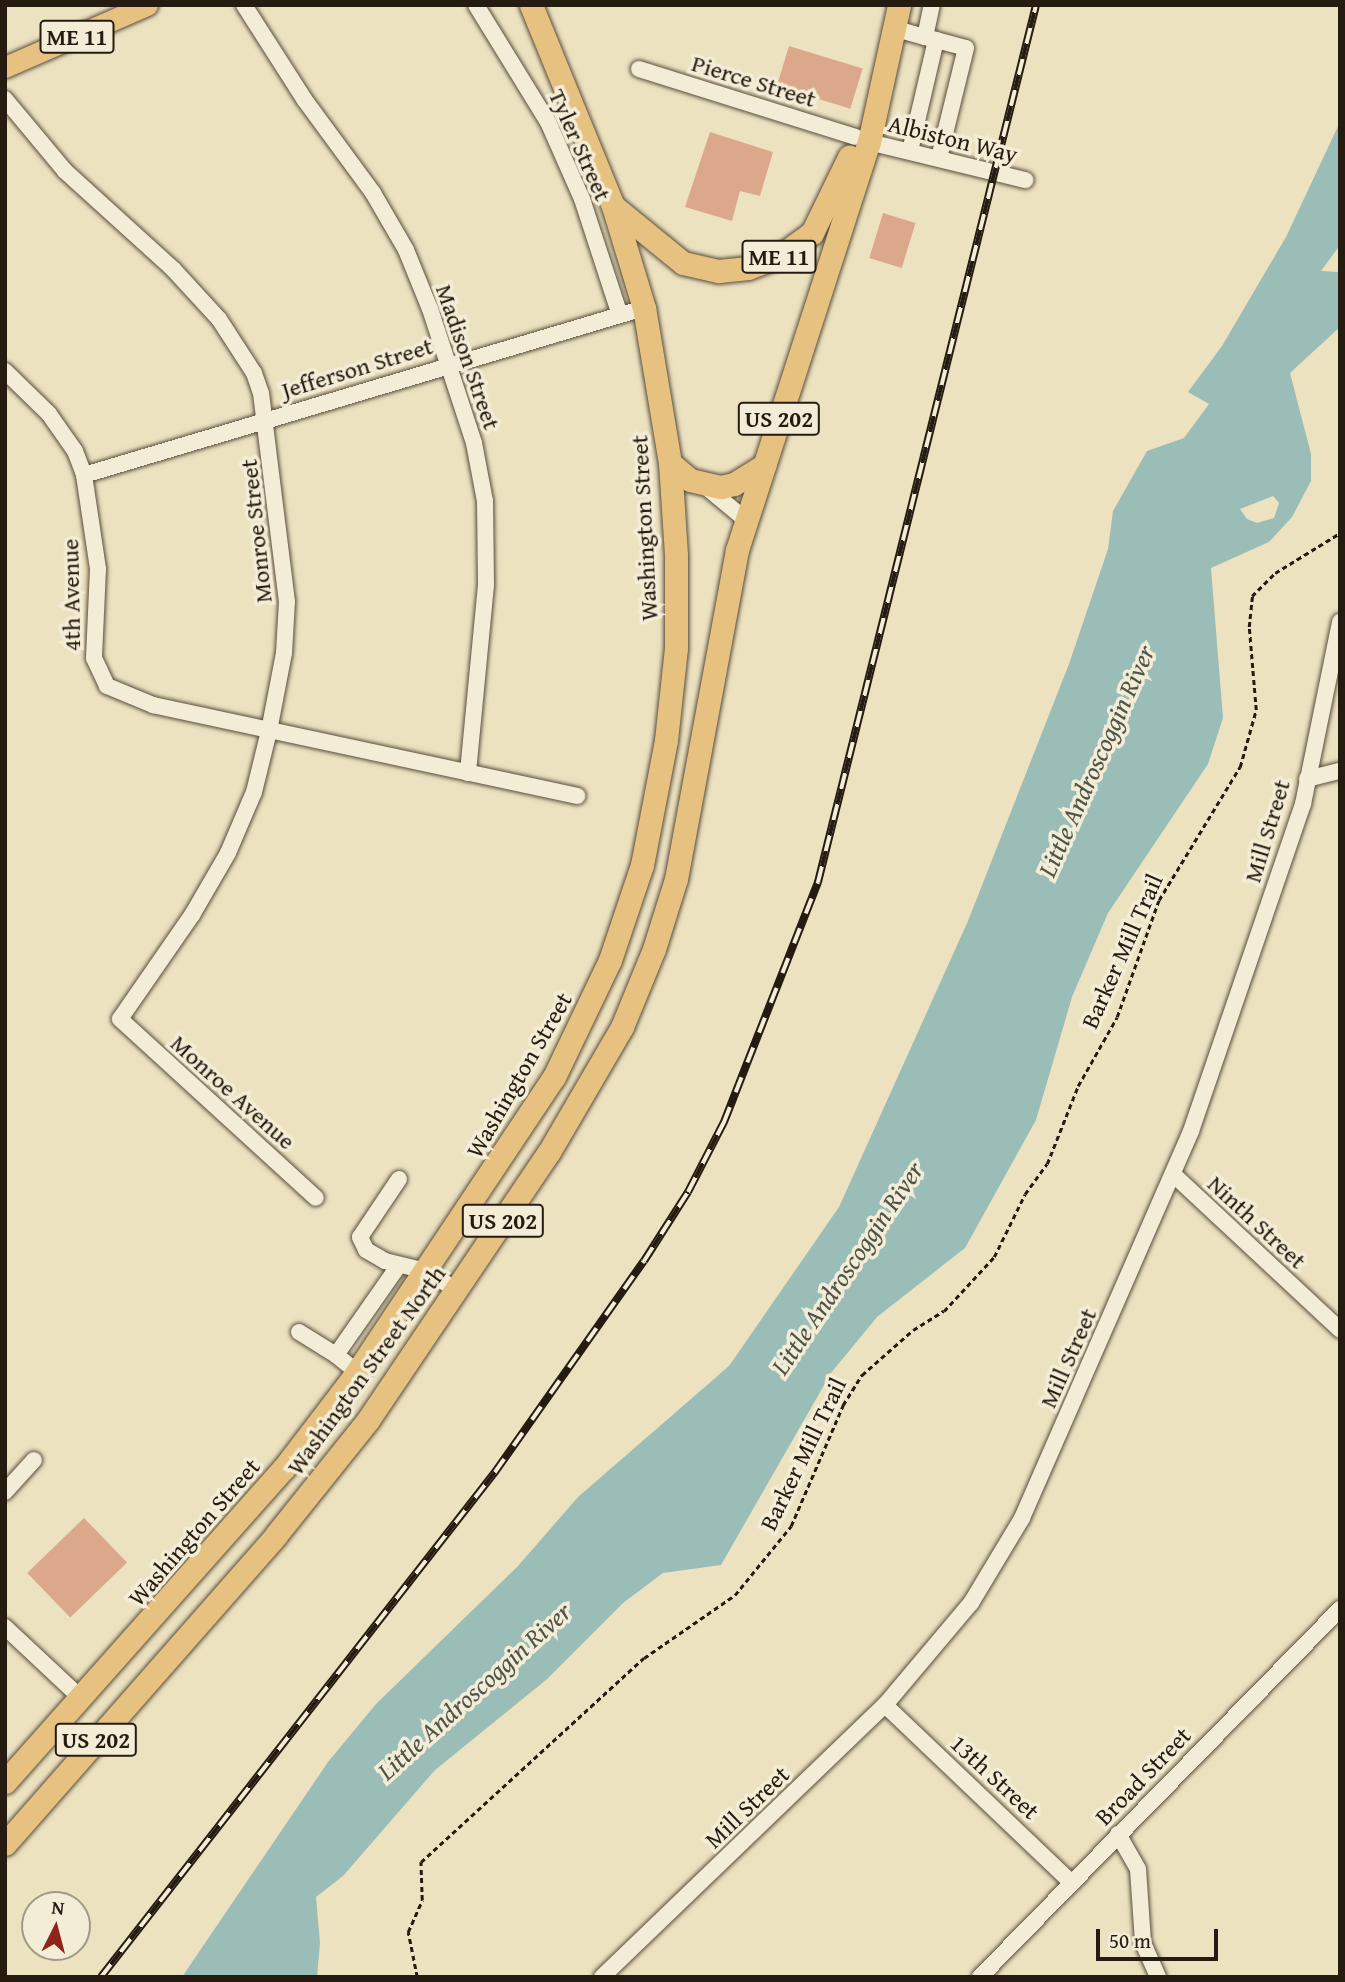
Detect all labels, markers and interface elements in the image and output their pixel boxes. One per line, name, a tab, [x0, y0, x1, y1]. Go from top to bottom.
road number: ME 11	[38, 18, 116, 56]
street label: Pierce Street	[688, 48, 820, 114]
street label: Tyler Street	[543, 85, 617, 205]
street label: Albiston Way	[885, 109, 1021, 169]
road number: ME 11	[740, 238, 818, 276]
street label: Madison Street	[430, 281, 506, 433]
street label: Jefferson Street	[278, 331, 436, 405]
road number: US 202	[737, 400, 821, 438]
street label: Washington Street	[625, 434, 663, 622]
street label: Monroe Street	[234, 458, 278, 604]
street label: 4th Avenue	[56, 538, 86, 652]
water label: Little Androscoggin River	[1031, 640, 1161, 882]
street label: Mill Street	[1238, 776, 1296, 886]
street label: Barker Mill Trail	[1075, 869, 1169, 1033]
street label: Washington Street	[460, 987, 578, 1163]
street label: Monroe Avenue	[165, 1029, 301, 1155]
water label: Little Androscoggin River	[764, 1156, 930, 1380]
street label: Ninth Street	[1202, 1169, 1312, 1275]
road number: US 202	[461, 1202, 545, 1240]
street label: Washington Street North	[281, 1260, 451, 1480]
street label: Mill Street	[1033, 1304, 1103, 1412]
street label: Barker Mill Trail	[754, 1373, 852, 1535]
street label: Washington Street	[122, 1452, 266, 1612]
water label: Little Androscoggin River	[371, 1596, 577, 1786]
road number: US 202	[54, 1721, 138, 1760]
street label: Broad Street	[1089, 1721, 1197, 1831]
street label: 13th Street	[945, 1729, 1045, 1825]
street label: Mill Street	[699, 1760, 795, 1854]
north arrow	[21, 1891, 91, 1961]
text: N	[50, 1893, 66, 1922]
scale bar	[1100, 1916, 1222, 1960]
text: 50 m	[1109, 1925, 1151, 1956]

